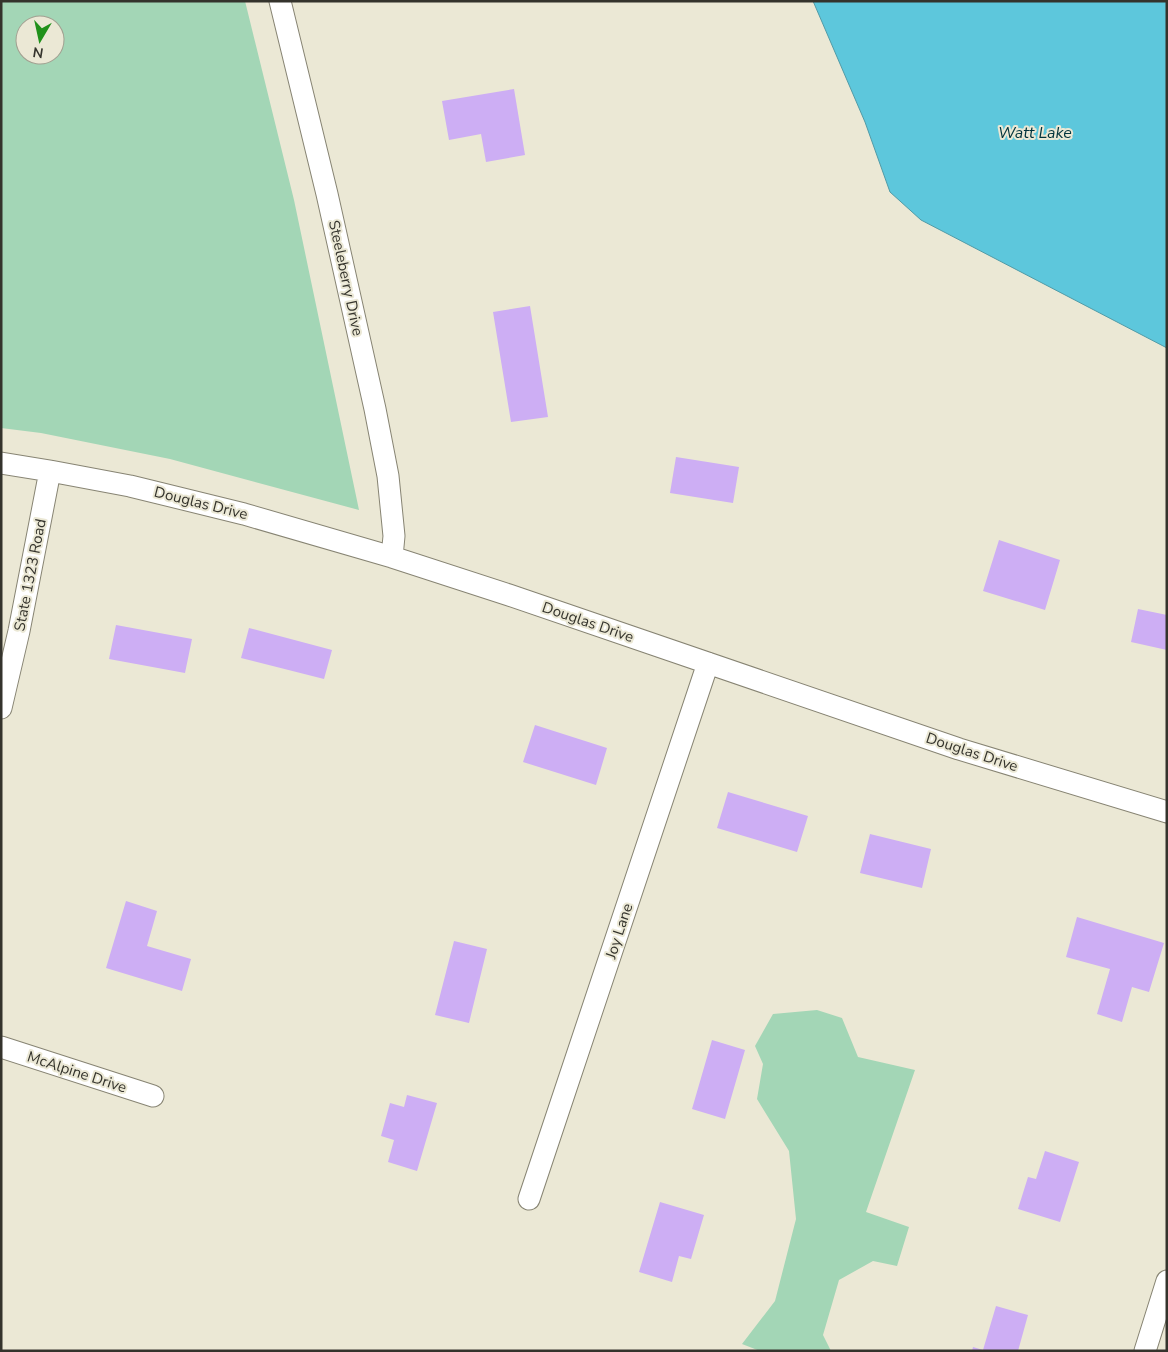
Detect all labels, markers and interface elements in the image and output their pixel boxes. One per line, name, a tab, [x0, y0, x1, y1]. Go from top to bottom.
north arrow	[15, 15, 65, 65]
text: N	[31, 42, 45, 63]
water label: Watt Lake	[998, 122, 1072, 144]
street label: Steeleberry Drive	[324, 218, 368, 338]
street label: Douglas Drive	[152, 482, 250, 524]
street label: State 1323 Road	[9, 517, 51, 633]
street label: Douglas Drive	[539, 597, 637, 647]
street label: Douglas Drive	[923, 728, 1021, 776]
street label: Joy Lane	[600, 901, 637, 962]
street label: McAlpine Drive	[25, 1047, 129, 1097]

